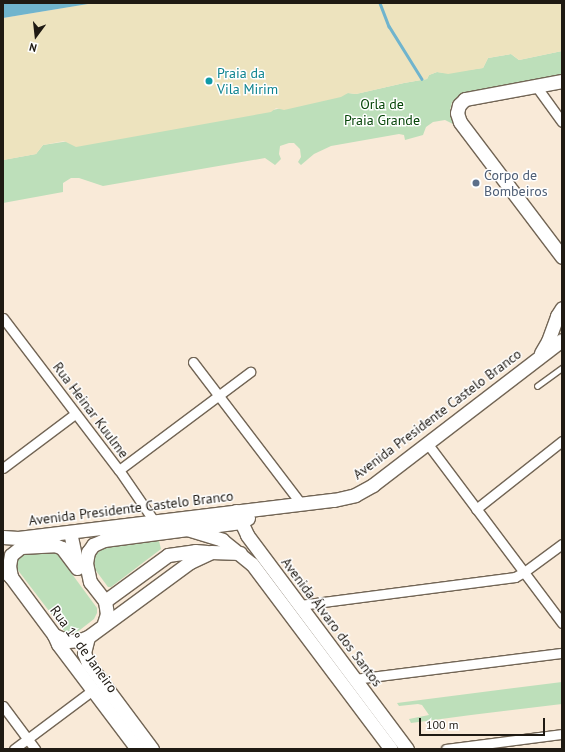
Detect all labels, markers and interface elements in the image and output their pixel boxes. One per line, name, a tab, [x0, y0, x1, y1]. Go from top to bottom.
north arrow	[16, 16, 56, 56]
text: N	[28, 40, 38, 55]
place label: Praia da Vila Mirim	[217, 65, 278, 98]
marker: Praia da Vila Mirim	[204, 76, 214, 86]
park label: Orla de Praia Grande	[344, 96, 420, 128]
place label: Corpo de Bombeiros	[484, 167, 548, 200]
marker: Corpo de Bombeiros	[471, 178, 481, 188]
street label: Avenida Presidente Castelo Branco	[350, 345, 524, 483]
street label: Rua Heinar Kuulme	[50, 359, 132, 461]
street label: Avenida Presidente Castelo Branco	[28, 487, 234, 529]
street label: Avenida Álvaro dos Santos	[278, 554, 386, 690]
street label: Rua 1º de Janeiro	[47, 602, 121, 696]
scale bar	[421, 710, 547, 736]
text: 100 m	[426, 717, 459, 732]

